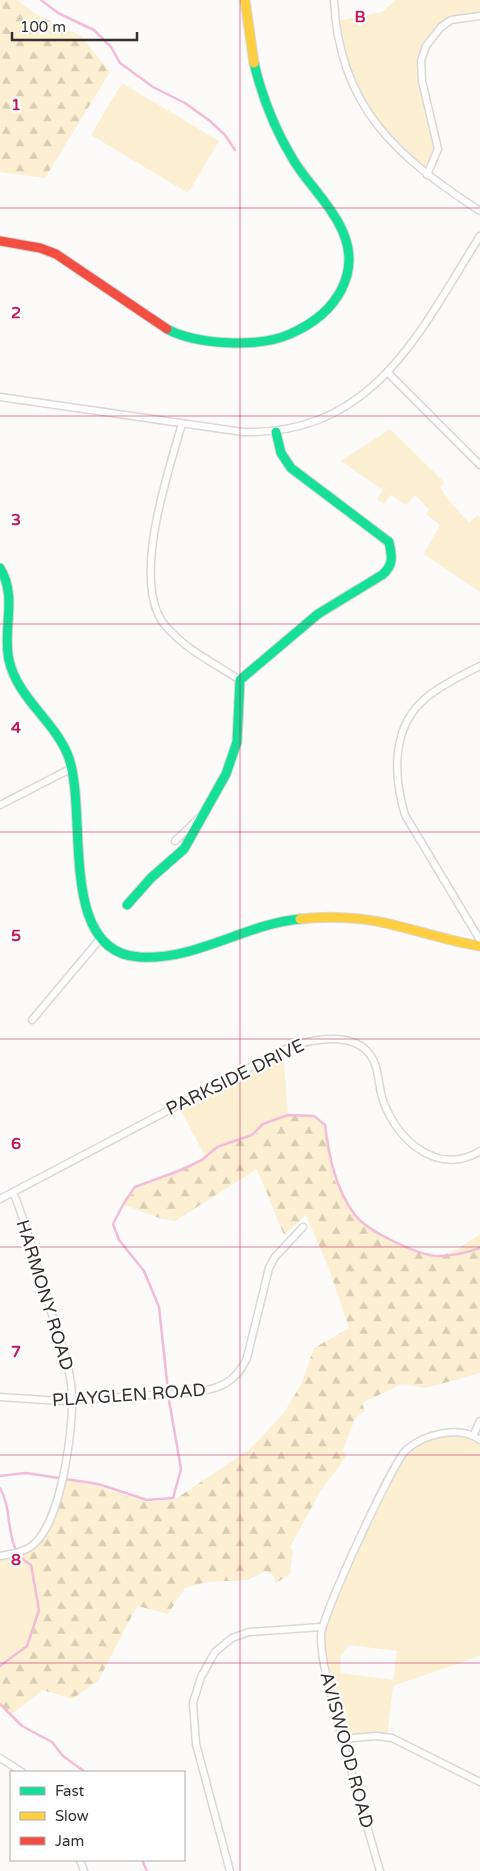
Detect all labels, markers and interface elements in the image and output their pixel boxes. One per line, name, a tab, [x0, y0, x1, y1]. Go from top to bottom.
text: B	[354, 7, 366, 27]
scale bar	[12, 10, 138, 42]
text: 100 m	[20, 18, 66, 36]
text: 1	[11, 95, 21, 115]
text: 2	[11, 303, 21, 323]
text: 3	[11, 510, 21, 530]
text: 4	[11, 718, 21, 738]
text: 5	[11, 926, 21, 946]
street label: PARKSIDE DRIVE	[162, 1034, 308, 1120]
text: 6	[11, 1134, 21, 1154]
street label: HARMONY ROAD	[12, 1217, 78, 1373]
text: 7	[11, 1342, 21, 1362]
street label: PLAYGLEN ROAD	[51, 1379, 207, 1411]
text: 8	[11, 1550, 21, 1570]
street label: AVISWOOD ROAD	[316, 1669, 378, 1831]
legend	[10, 1771, 185, 1861]
text: Fast	[55, 1782, 85, 1800]
text: Slow	[55, 1807, 89, 1825]
text: Jam	[55, 1832, 84, 1850]

